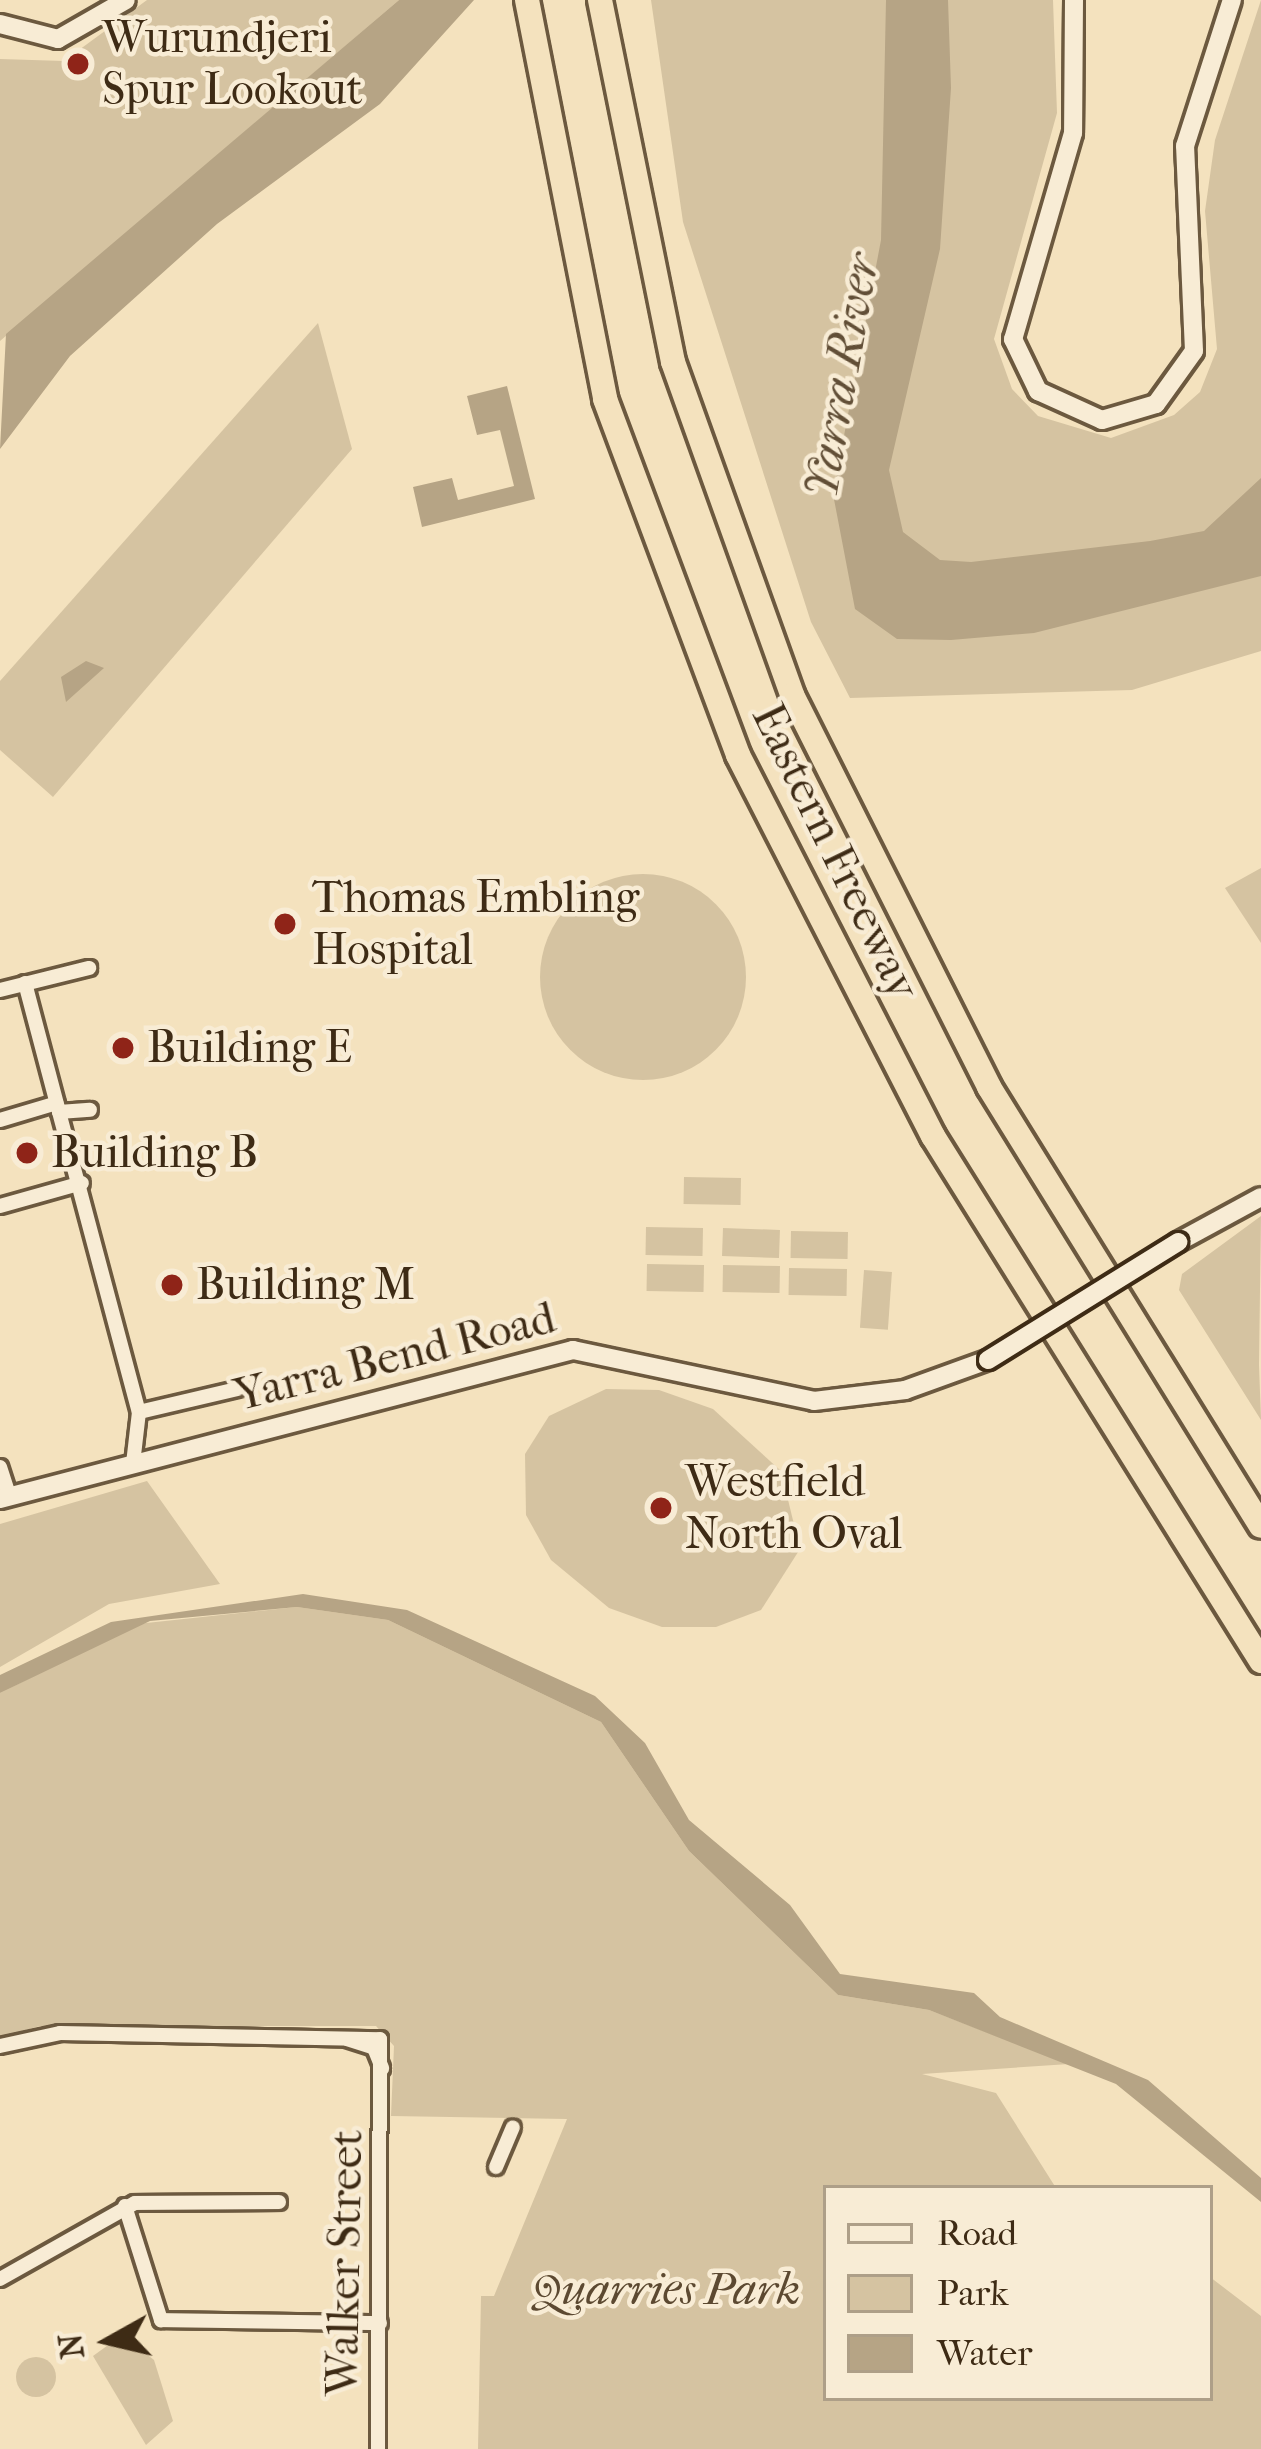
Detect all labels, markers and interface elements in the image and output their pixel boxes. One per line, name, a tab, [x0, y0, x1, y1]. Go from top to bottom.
place label: Wurundjeri Spur Lookout	[102, 11, 363, 117]
marker: Wurundjeri Spur Lookout	[65, 51, 91, 77]
water label: Yarra River	[792, 250, 892, 502]
street label: Eastern Freeway	[740, 695, 930, 1009]
place label: Thomas Embling Hospital	[312, 871, 639, 977]
marker: Thomas Embling Hospital	[269, 908, 301, 940]
place label: Building E	[147, 1021, 352, 1075]
marker: Building E	[110, 1035, 136, 1061]
place label: Building B	[51, 1126, 258, 1180]
marker: Building B	[14, 1140, 40, 1166]
place label: Building M	[196, 1258, 415, 1312]
marker: Building M	[159, 1272, 185, 1298]
street label: Yarra Bend Road	[229, 1291, 561, 1423]
place label: Westfield North Oval	[685, 1455, 902, 1561]
marker: Westfield North Oval	[648, 1495, 674, 1521]
street label: Walker Street	[316, 2129, 374, 2397]
legend	[823, 2185, 1213, 2401]
text: Road	[937, 2212, 1017, 2254]
park label: Quarries Park	[532, 2263, 800, 2317]
text: Park	[937, 2272, 1009, 2314]
north arrow	[48, 2281, 168, 2401]
text: N	[51, 2331, 93, 2361]
text: Water	[937, 2332, 1032, 2374]

